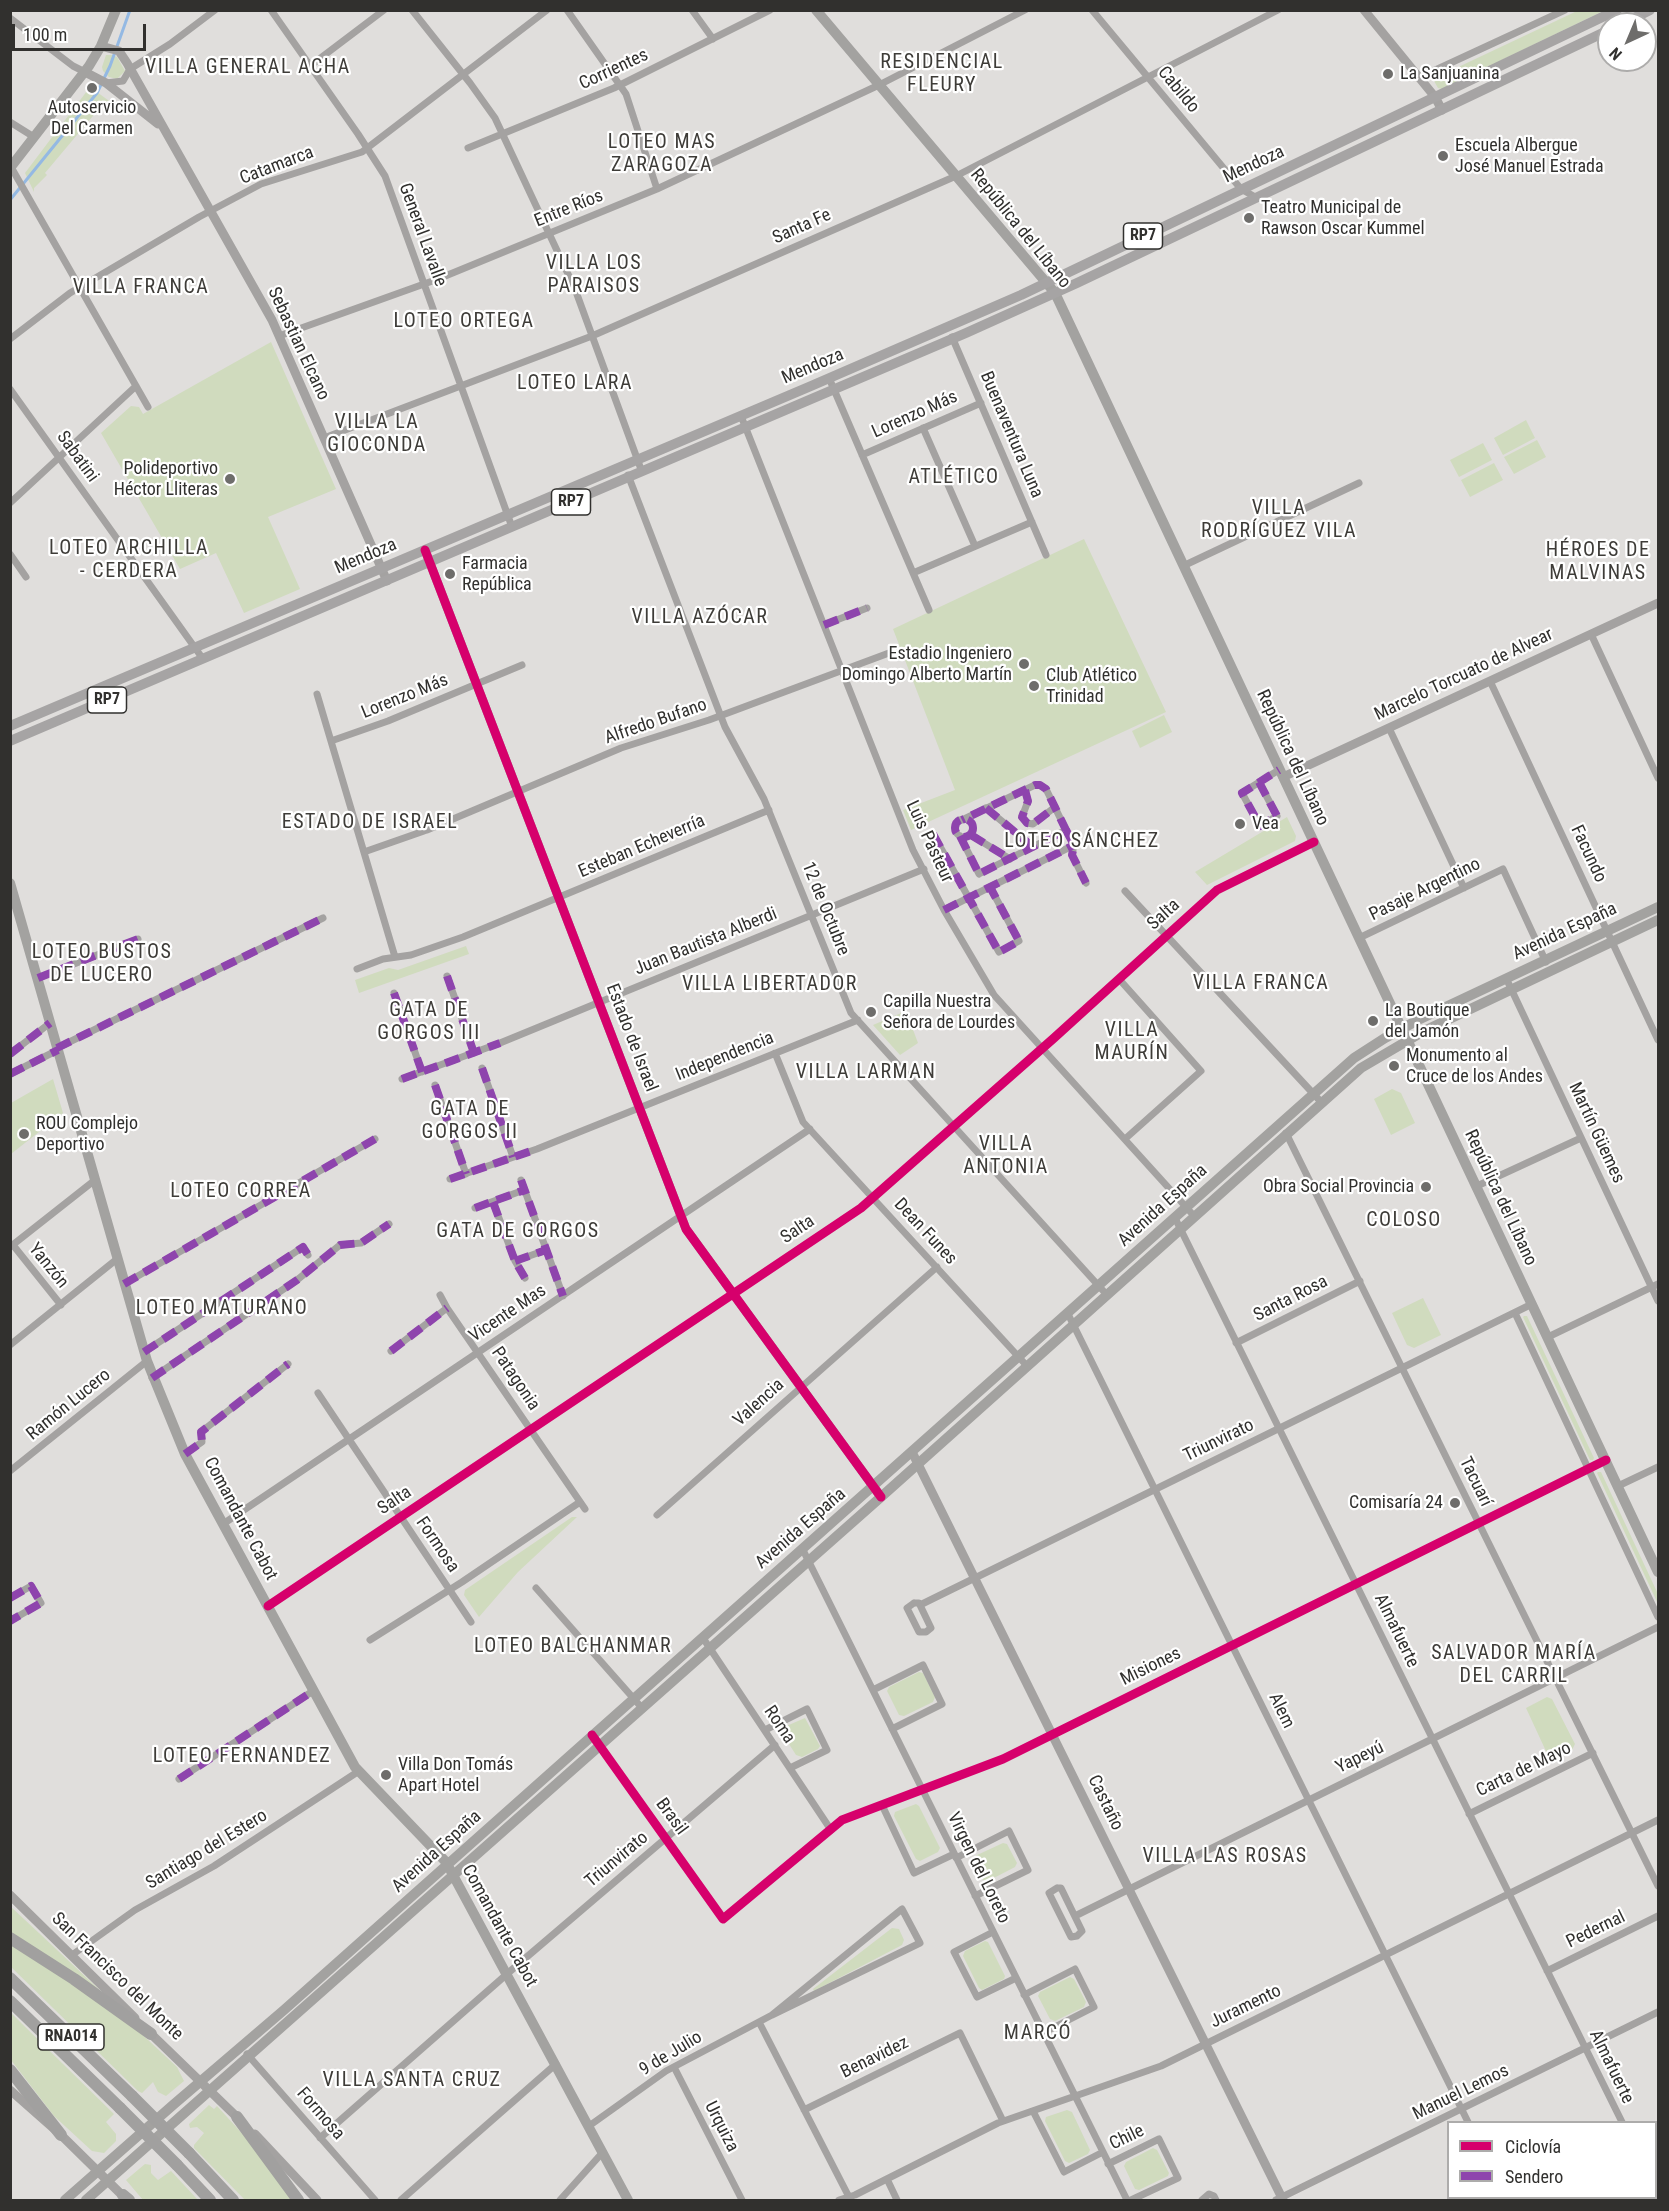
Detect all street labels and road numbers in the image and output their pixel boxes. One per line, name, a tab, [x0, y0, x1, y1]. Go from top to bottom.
street label: Corrientes	[576, 45, 652, 95]
street label: Cabildo	[1152, 62, 1204, 118]
street label: Mendoza	[1220, 141, 1288, 189]
street label: Catamarca	[237, 142, 317, 190]
street label: República del Líbano	[965, 165, 1075, 293]
street label: General Lavalle	[393, 180, 451, 290]
street label: Entre Ríos	[532, 186, 606, 232]
street label: Santa Fe	[769, 205, 835, 249]
road number: RP7	[1124, 223, 1162, 249]
street label: Sebastian Elcano	[262, 284, 334, 404]
street label: Mendoza	[779, 344, 847, 390]
street label: Buenaventura Luna	[975, 369, 1047, 501]
street label: Lorenzo Más	[869, 387, 961, 443]
street label: Sabatini	[51, 427, 103, 487]
road number: RP7	[552, 489, 590, 515]
street label: Mendoza	[332, 534, 400, 580]
street label: Marcelo Torcuato de Alvear	[1371, 624, 1557, 726]
street label: Lorenzo Más	[359, 670, 451, 724]
road number: RP7	[88, 687, 126, 713]
street label: República del Líbano	[1251, 687, 1333, 829]
street label: Alfredo Bufano	[602, 694, 710, 750]
street label: Luis Pasteur	[901, 798, 957, 886]
street label: Esteban Echeverría	[576, 811, 708, 883]
street label: Facundo	[1565, 822, 1611, 886]
street label: Pasaje Argentino	[1366, 854, 1484, 926]
street label: 12 de Octubre	[796, 859, 854, 959]
street label: Salta	[1143, 895, 1185, 935]
street label: Avenida España	[1509, 898, 1621, 966]
street label: Juan Bautista Alberdi	[632, 904, 780, 980]
street label: Estado de Israel	[601, 981, 661, 1095]
street label: Independencia	[673, 1028, 777, 1086]
street label: Martín Güemes	[1563, 1079, 1629, 1187]
street label: República del Líbano	[1459, 1127, 1541, 1269]
street label: Avenida España	[1114, 1160, 1212, 1252]
street label: Dean Funes	[889, 1194, 961, 1270]
street label: Salta	[777, 1211, 819, 1249]
street label: Yanzón	[23, 1239, 73, 1293]
street label: Santa Rosa	[1250, 1271, 1332, 1327]
street label: Vicente Mas	[465, 1280, 551, 1348]
street label: Patagonia	[486, 1343, 544, 1415]
street label: Ramón Lucero	[23, 1365, 115, 1445]
street label: Valencia	[729, 1375, 789, 1431]
street label: Triunvirato	[1180, 1415, 1258, 1467]
street label: Comandante Cabot	[198, 1454, 282, 1584]
street label: Tacuarí	[1454, 1454, 1496, 1510]
street label: Salta	[374, 1482, 416, 1520]
street label: Avenida España	[751, 1484, 851, 1574]
street label: Formosa	[411, 1513, 463, 1577]
street label: Almafuerte	[1369, 1591, 1423, 1671]
street label: Misiones	[1117, 1643, 1185, 1691]
street label: Alem	[1263, 1690, 1299, 1732]
street label: Roma	[759, 1702, 799, 1748]
street label: Yapeyú	[1332, 1737, 1388, 1779]
street label: Carta de Mayo	[1473, 1738, 1575, 1802]
street label: Castaño	[1082, 1772, 1128, 1834]
street label: Brasil	[650, 1794, 692, 1840]
street label: Santiago del Estero	[142, 1805, 272, 1895]
street label: Avenida España	[388, 1806, 486, 1898]
street label: Virgen del Loreto	[942, 1809, 1014, 1927]
street label: Triunvirato	[581, 1827, 653, 1893]
street label: Comandante Cabot	[456, 1861, 542, 1991]
street label: Pedernal	[1563, 1907, 1629, 1953]
street label: San Francisco del Monte	[47, 1909, 187, 2045]
street label: Juramento	[1207, 1981, 1285, 2033]
road number: RNA014	[38, 2024, 104, 2050]
street label: 9 de Julio	[636, 2027, 706, 2081]
street label: Almafuerte	[1584, 2027, 1638, 2107]
street label: Benavidez	[838, 2032, 912, 2084]
street label: Manuel Lemos	[1409, 2060, 1513, 2126]
street label: Formosa	[291, 2083, 349, 2145]
street label: Urquiza	[699, 2098, 743, 2156]
street label: Chile	[1106, 2120, 1148, 2156]

